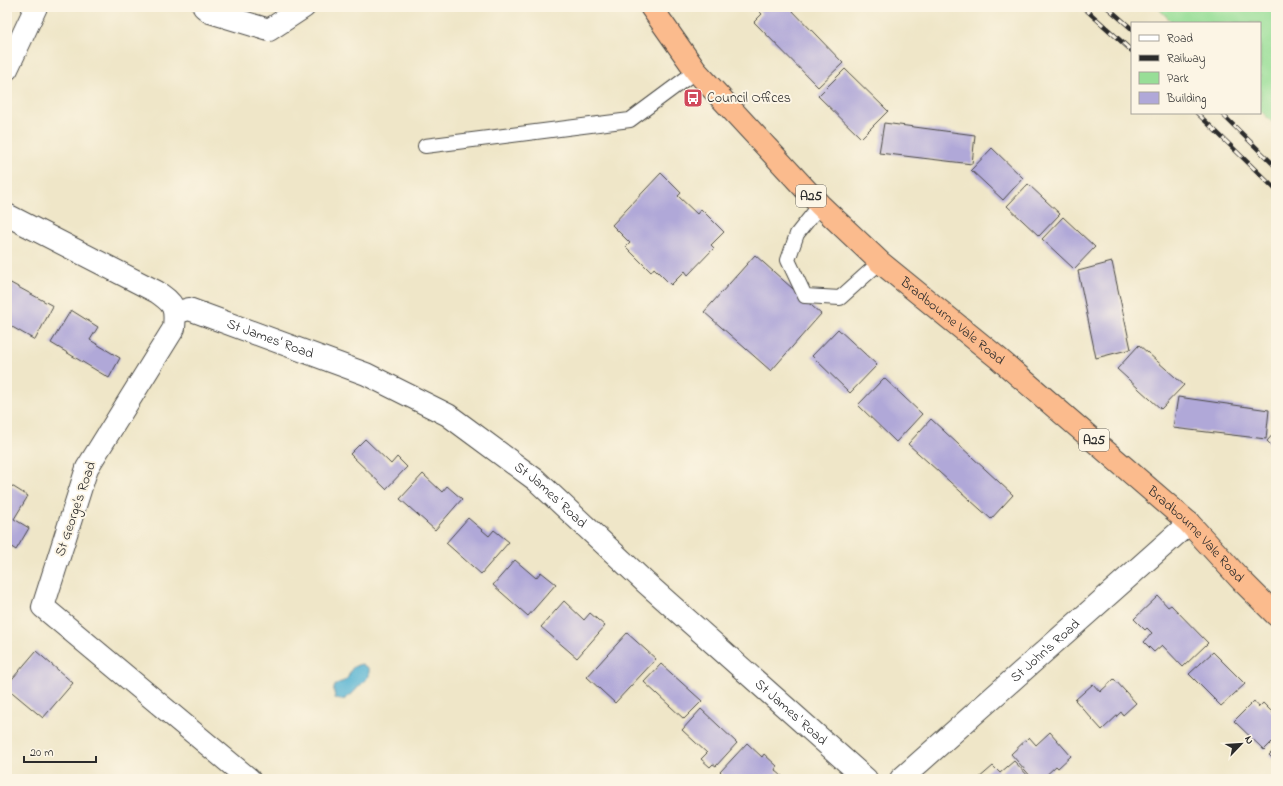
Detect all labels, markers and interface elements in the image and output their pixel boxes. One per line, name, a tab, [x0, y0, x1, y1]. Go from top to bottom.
legend	[1131, 22, 1261, 114]
text: Road	[1167, 30, 1193, 48]
text: Railway	[1167, 50, 1206, 69]
text: Park	[1167, 70, 1189, 88]
bus stop icon: Council Offices	[682, 87, 704, 109]
place label: Council Offices	[707, 88, 791, 109]
text: Building	[1166, 90, 1206, 109]
road number: A25	[796, 185, 826, 207]
street label: Bradbourne Vale Road	[895, 271, 1010, 370]
street label: St James' Road	[224, 313, 317, 364]
road number: A25	[1079, 429, 1109, 451]
street label: St James' Road	[510, 457, 592, 533]
street label: St George's Road	[50, 459, 103, 560]
street label: Bradbourne Vale Road	[1142, 480, 1249, 588]
street label: St John's Road	[1006, 614, 1085, 688]
street label: St James' Road	[750, 674, 832, 750]
north arrow	[1221, 724, 1261, 764]
text: N	[1240, 733, 1258, 747]
scale bar	[24, 738, 96, 764]
text: 20 m	[30, 744, 53, 762]

